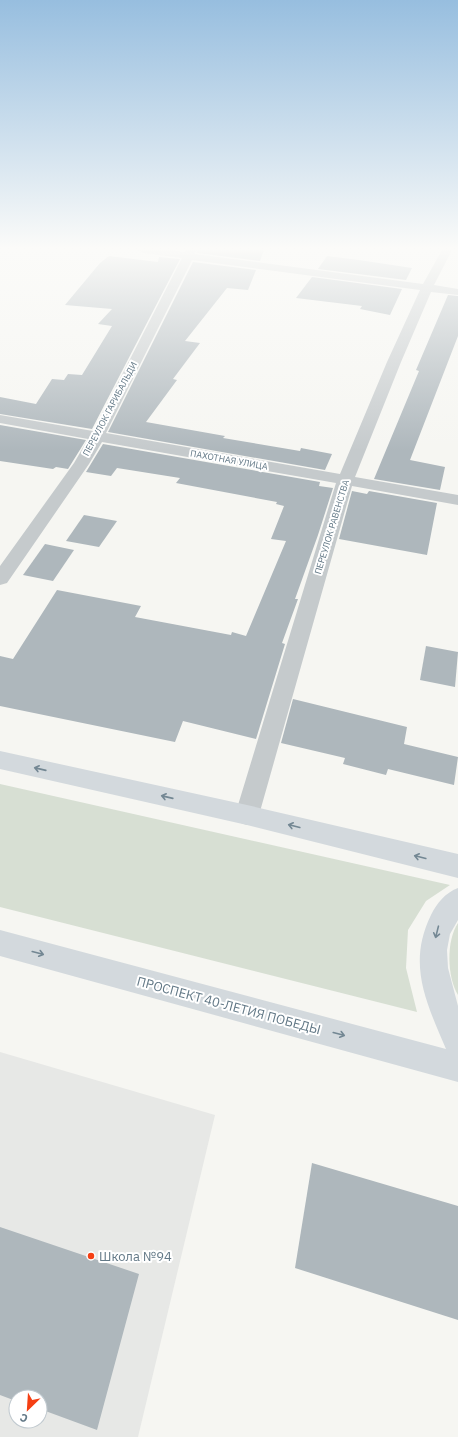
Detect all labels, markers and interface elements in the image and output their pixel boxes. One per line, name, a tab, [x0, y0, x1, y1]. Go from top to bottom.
street label: ПЕРЕУЛОК ГАРИБАЛЬДИ	[80, 360, 139, 458]
street label: ПАХОТНАЯ УЛИЦА	[189, 447, 269, 472]
street label: ПЕРЕУЛОК РАВЕНСТВА	[312, 478, 351, 575]
one-way arrow	[34, 764, 47, 772]
one-way arrow	[161, 793, 174, 801]
one-way arrow	[288, 822, 301, 829]
one-way arrow	[414, 852, 427, 860]
one-way arrow	[433, 925, 440, 938]
one-way arrow	[31, 950, 44, 957]
street label: ПРОСПЕКТ 40-ЛЕТИЯ ПОБЕДЫ	[135, 973, 323, 1038]
one-way arrow	[332, 1031, 345, 1039]
place label: Школа №94	[99, 1248, 172, 1265]
marker: Школа №94	[86, 1251, 96, 1261]
north arrow	[8, 1389, 48, 1429]
text: С	[18, 1410, 30, 1426]

